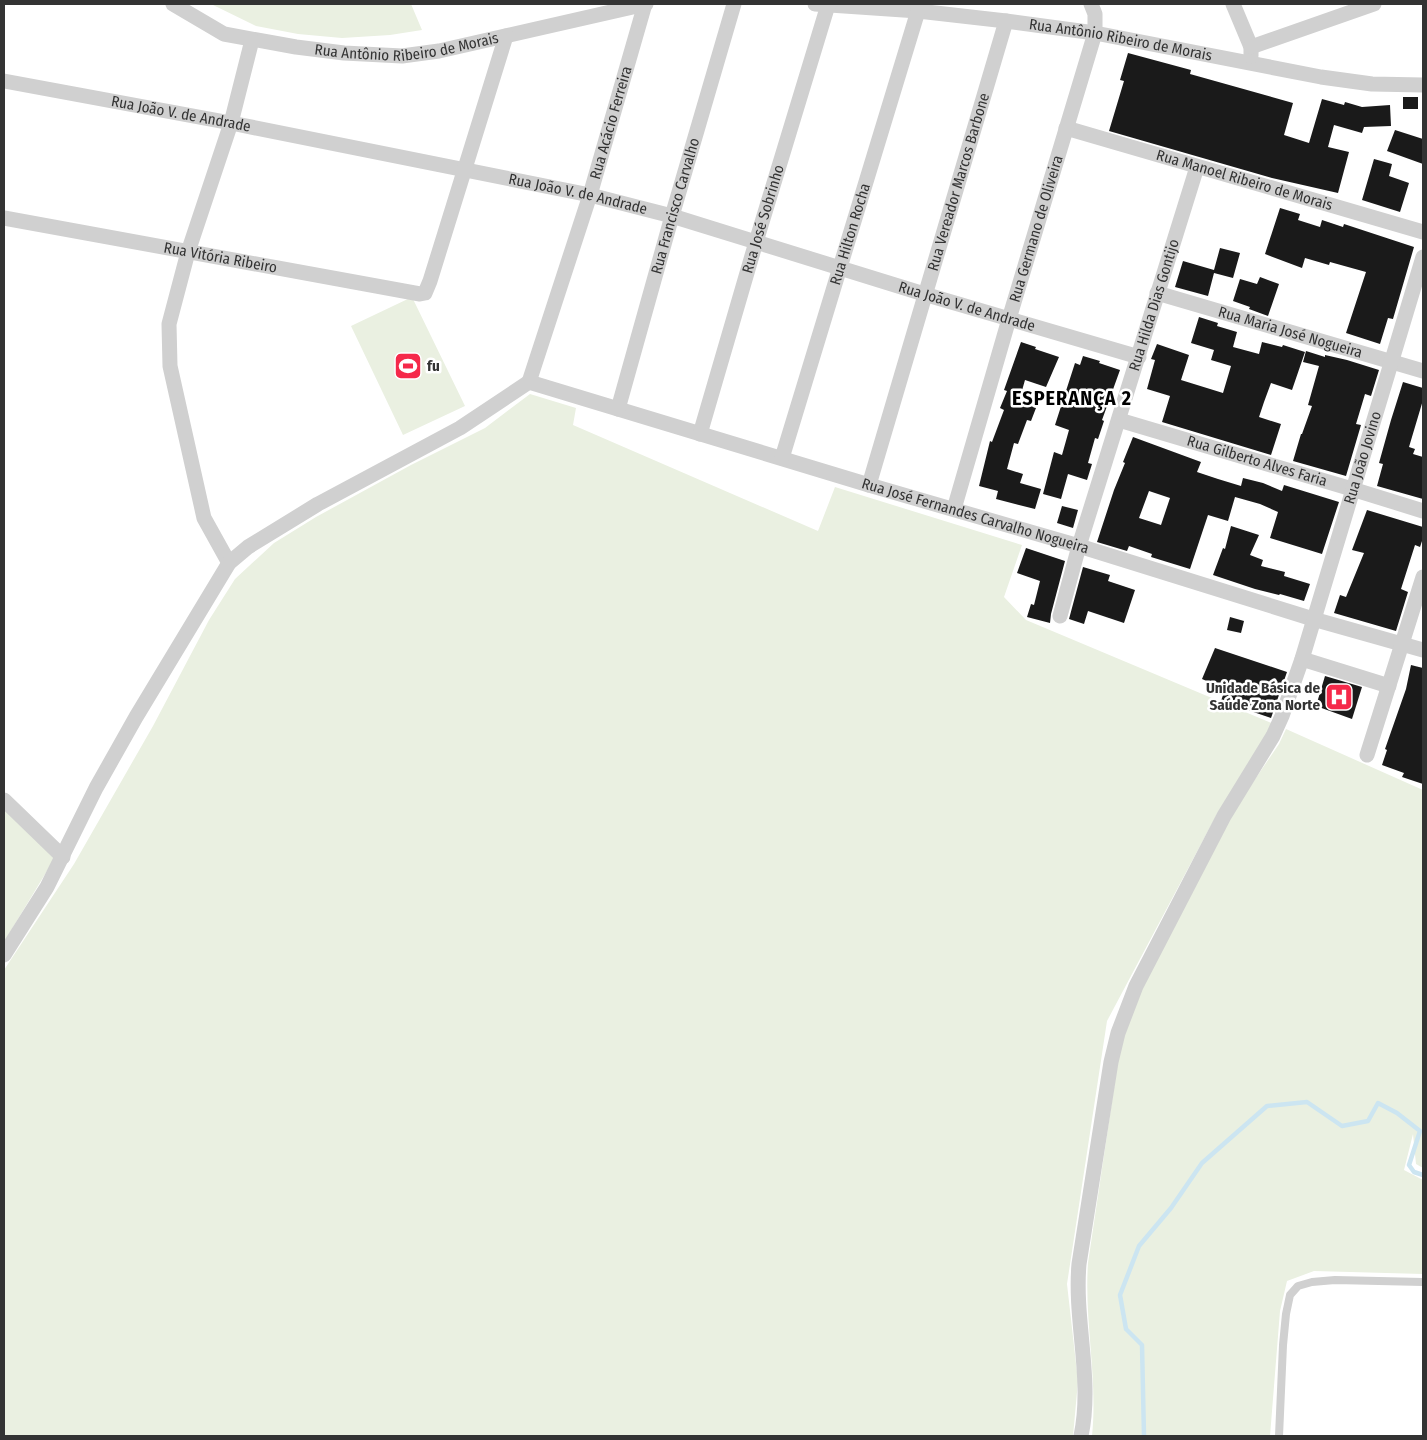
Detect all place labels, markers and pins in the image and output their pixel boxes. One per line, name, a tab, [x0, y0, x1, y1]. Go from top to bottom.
sports icon: fu	[393, 351, 423, 381]
place label: fu	[427, 357, 440, 375]
place label: Unidade Básica de Saúde Zona Norte	[1206, 679, 1320, 714]
hospital icon: Unidade Básica de Saúde Zona Norte	[1324, 682, 1354, 712]

